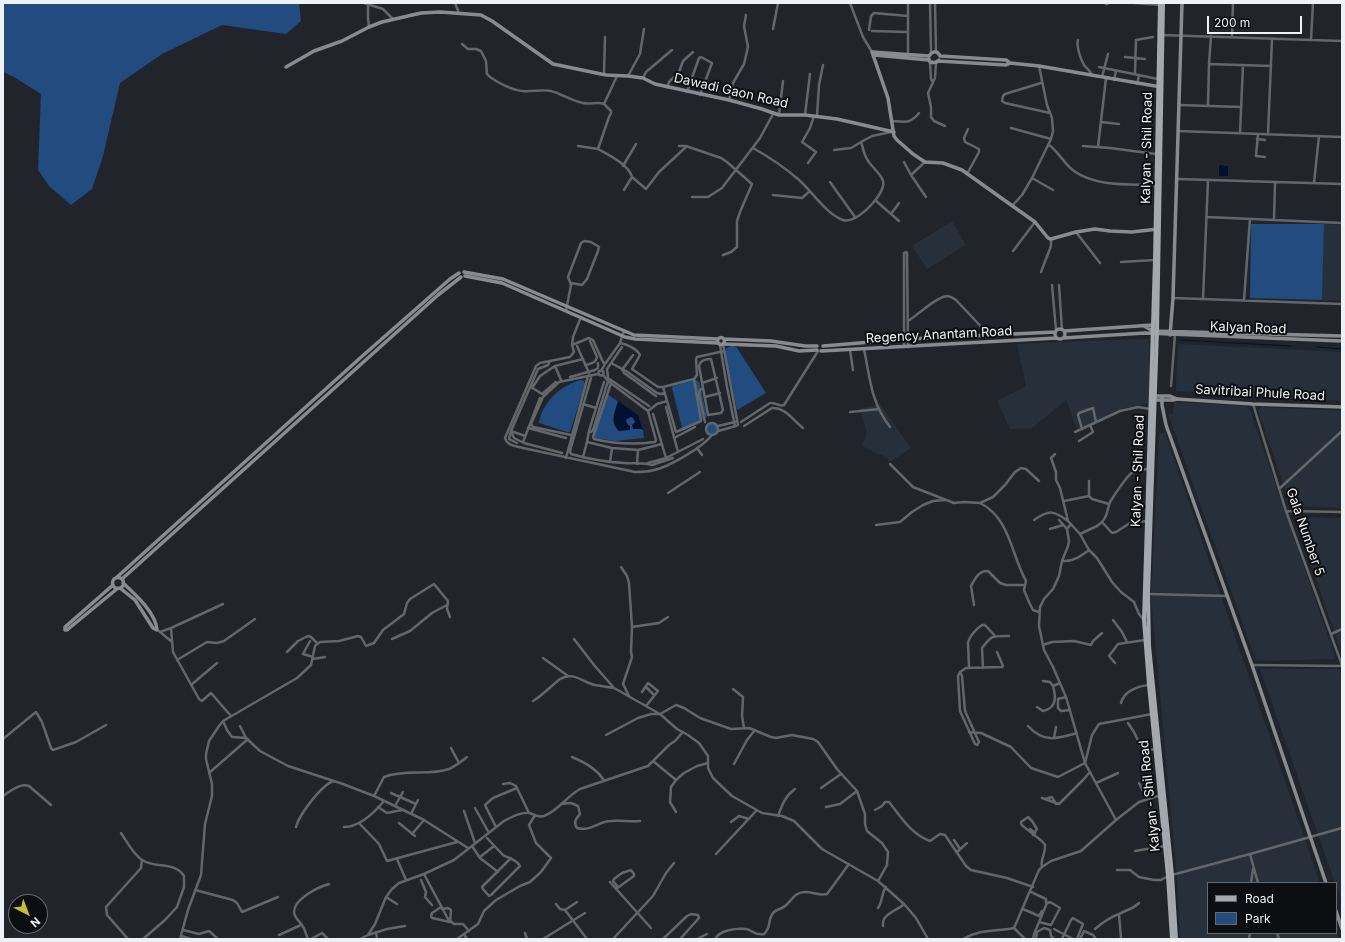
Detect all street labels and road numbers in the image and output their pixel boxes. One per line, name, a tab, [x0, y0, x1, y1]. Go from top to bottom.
street label: Dawadi Gaon Road	[672, 70, 790, 112]
street label: Kalyan - Shil Road	[1138, 92, 1156, 204]
street label: Kalyan Road	[1210, 319, 1286, 337]
street label: Regency Anantam Road	[865, 323, 1013, 347]
street label: Savitribai Phule Road	[1195, 382, 1325, 404]
street label: Kalyan - Shil Road	[1128, 415, 1148, 527]
street label: Gala Number 5	[1283, 486, 1327, 578]
street label: Kalyan - Shil Road	[1136, 739, 1164, 853]

